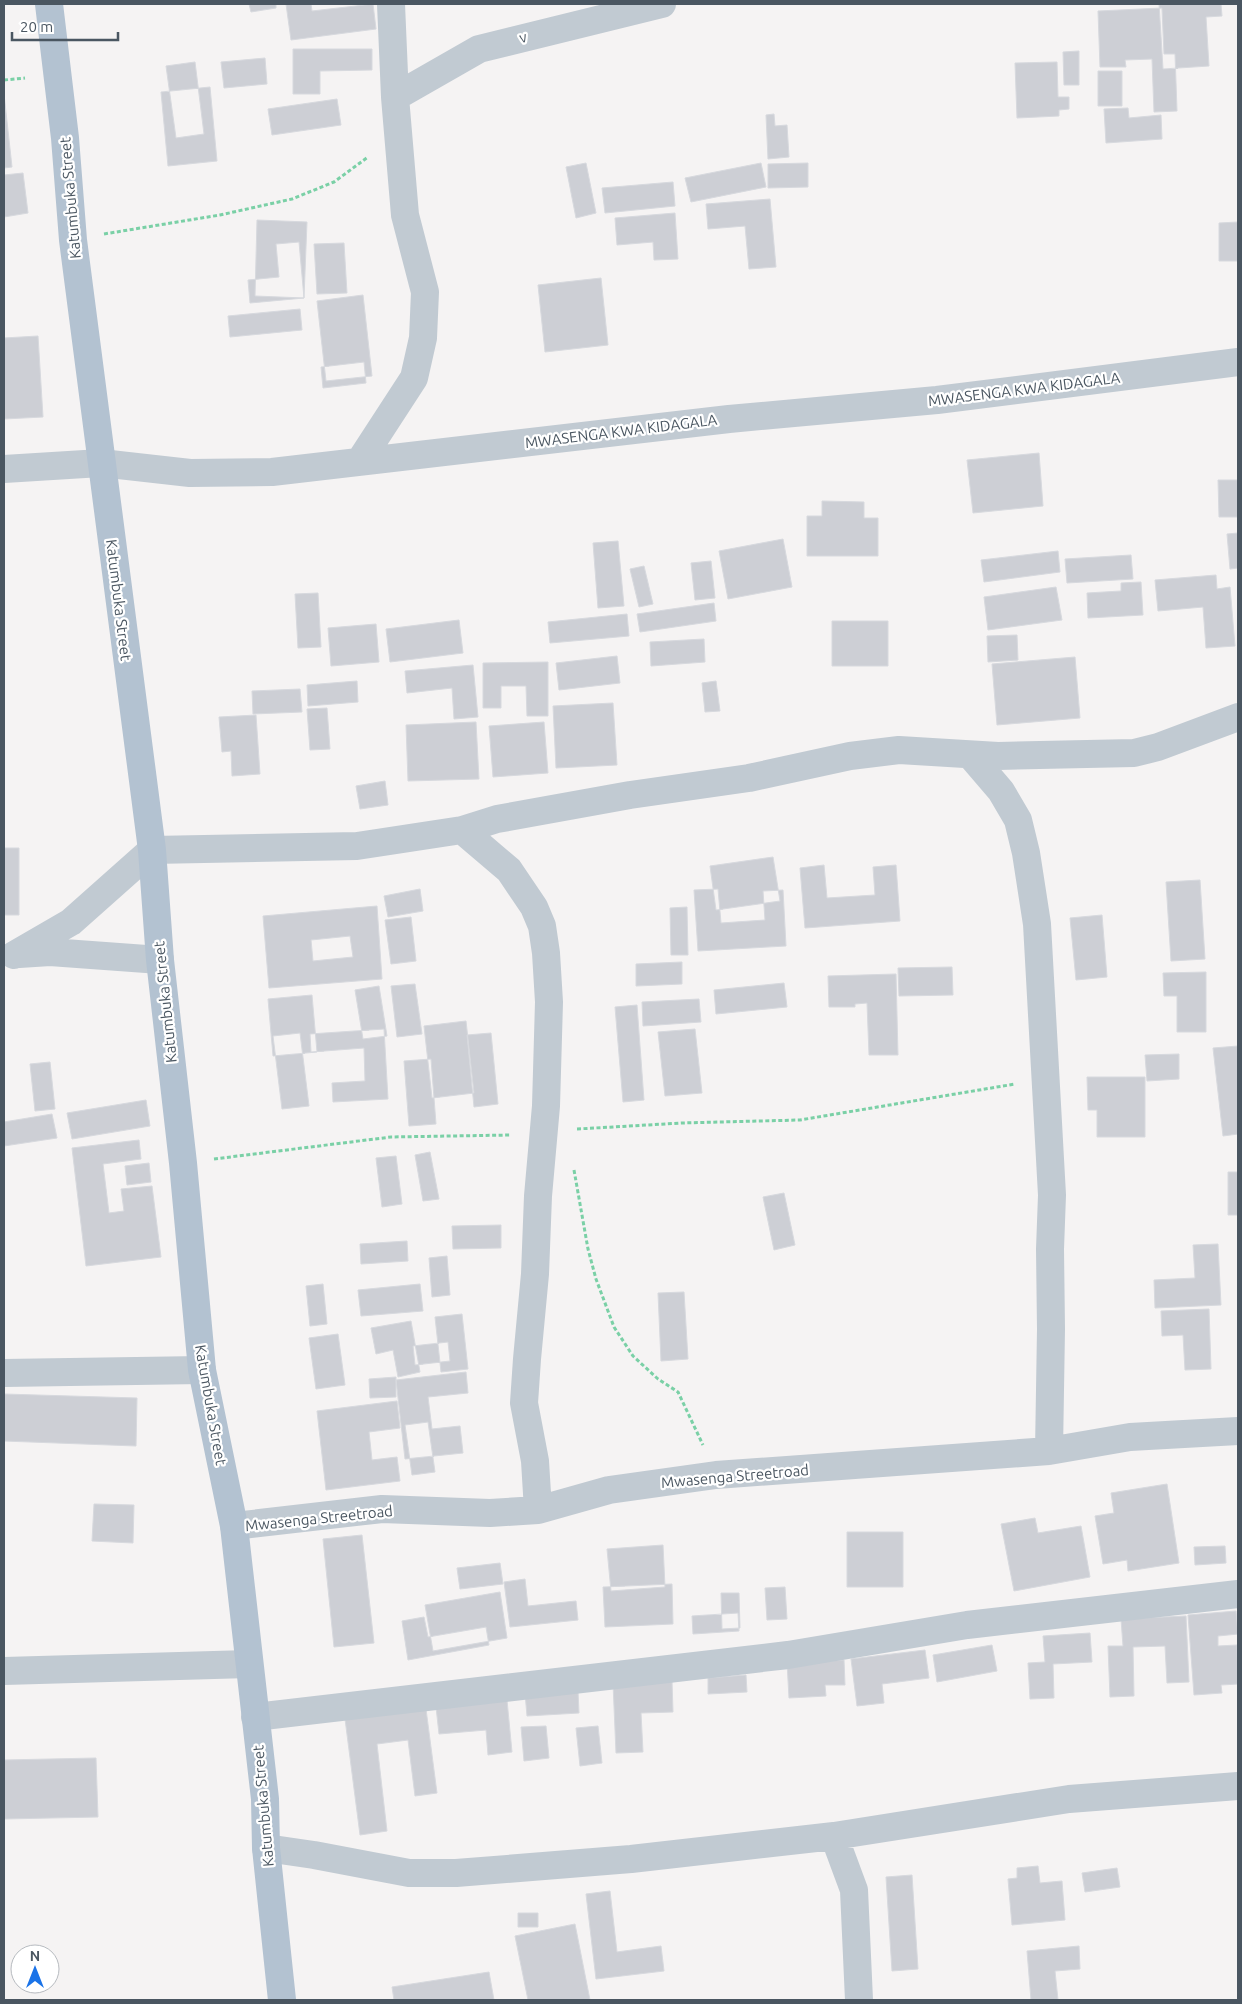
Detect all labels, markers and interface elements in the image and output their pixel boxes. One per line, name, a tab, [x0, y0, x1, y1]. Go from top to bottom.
scale bar	[12, 10, 119, 42]
text: 20 m	[20, 18, 53, 35]
street label: v	[517, 28, 529, 46]
street label: Katumbuka Street	[56, 136, 84, 260]
street label: MWASENGA KWA KIDAGALA	[927, 369, 1121, 409]
street label: MWASENGA KWA KIDAGALA	[524, 411, 718, 451]
street label: Katumbuka Street	[103, 538, 135, 662]
street label: Katumbuka Street	[150, 940, 180, 1064]
street label: Katumbuka Street	[192, 1343, 230, 1467]
street label: Mwasenga Streetroad	[660, 1461, 810, 1491]
street label: Mwasenga Streetroad	[244, 1502, 394, 1534]
street label: Katumbuka Street	[249, 1744, 277, 1868]
north arrow	[10, 1944, 60, 1994]
text: N	[30, 1948, 40, 1964]

